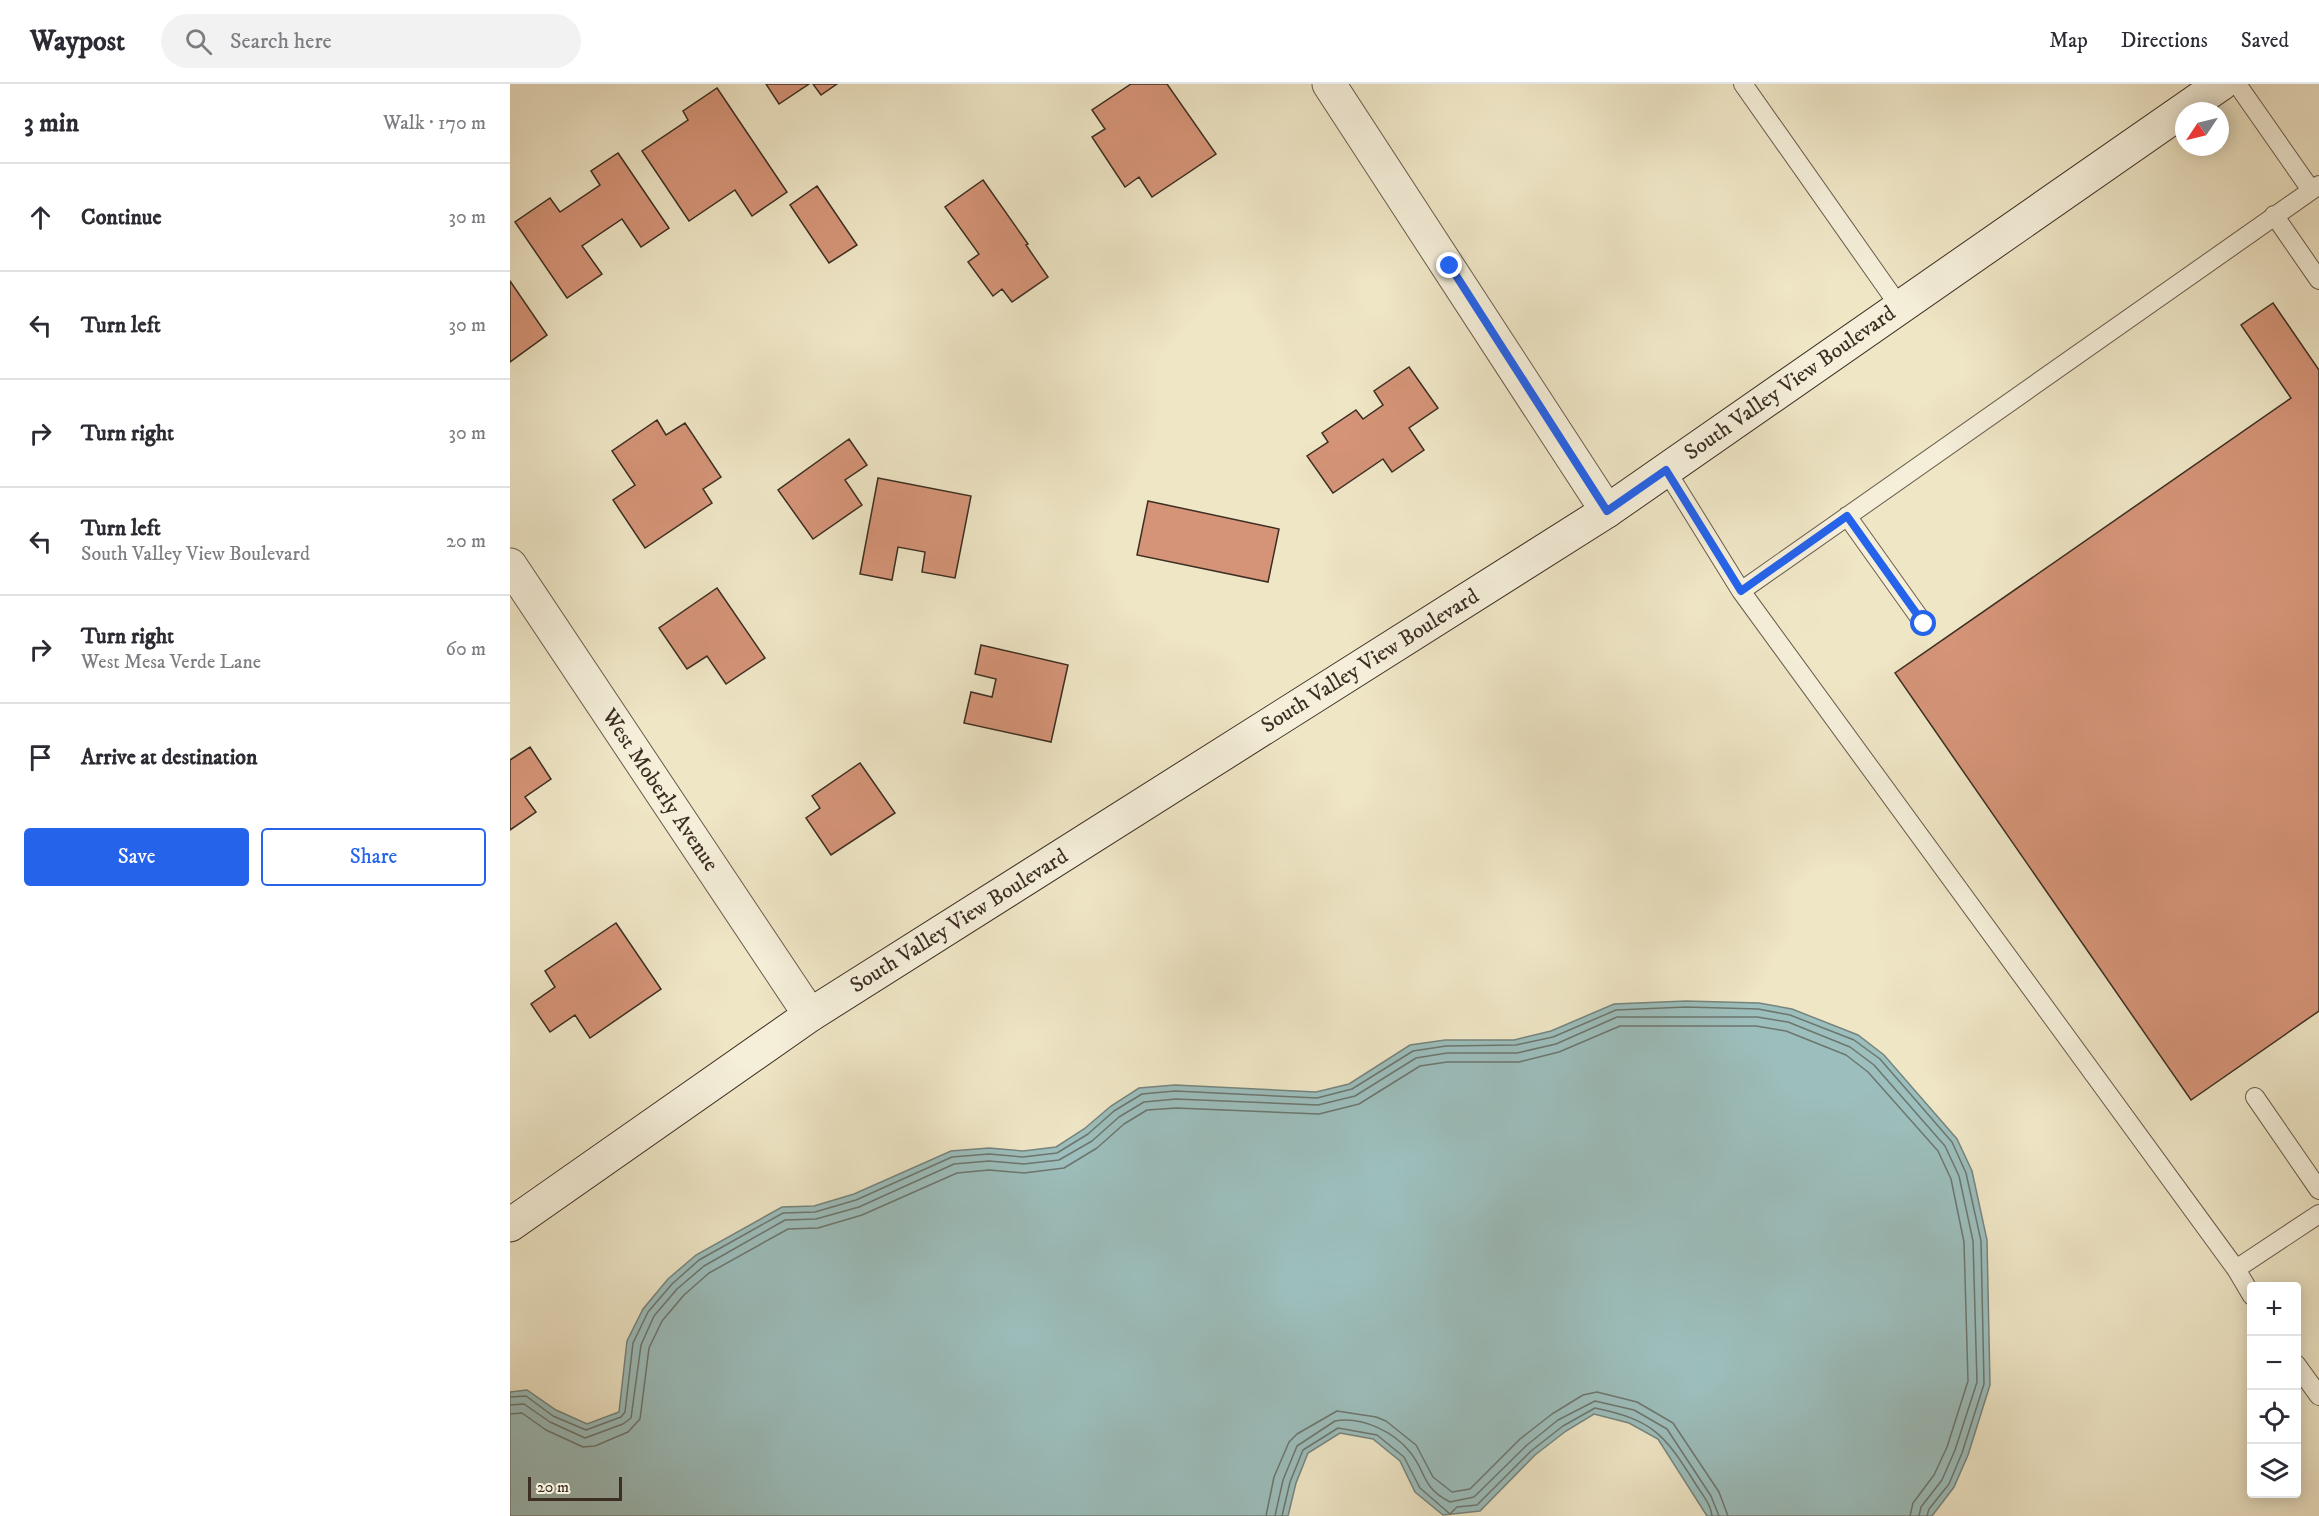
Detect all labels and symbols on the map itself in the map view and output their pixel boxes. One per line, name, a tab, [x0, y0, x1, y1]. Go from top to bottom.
north arrow	[2175, 102, 2229, 156]
route end	[1436, 252, 1462, 278]
street label: South Valley View Boulevard	[1679, 300, 1901, 466]
street label: South Valley View Boulevard	[1256, 583, 1484, 739]
route start	[1910, 610, 1936, 636]
street label: West Moberly Avenue	[595, 703, 724, 876]
street label: South Valley View Boulevard	[845, 843, 1073, 999]
scale bar	[528, 1474, 622, 1502]

